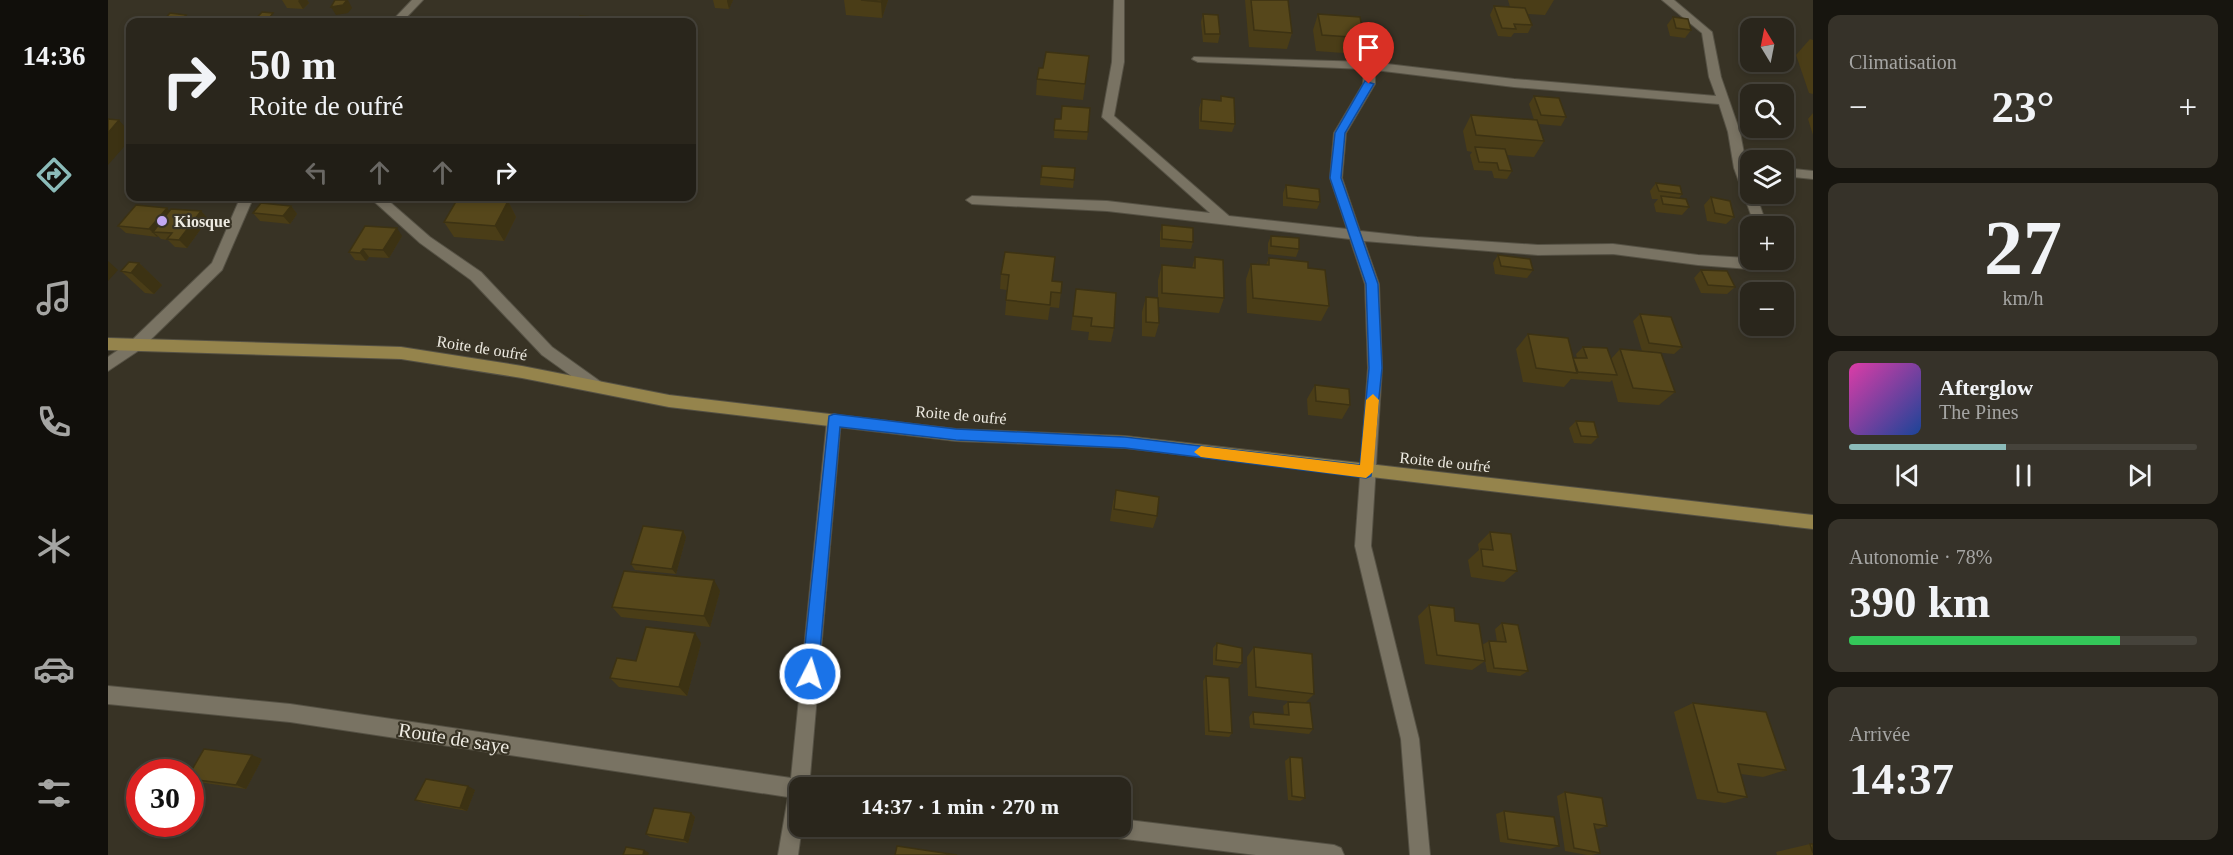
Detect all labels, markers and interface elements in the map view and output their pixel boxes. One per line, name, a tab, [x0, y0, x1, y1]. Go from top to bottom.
north arrow	[1740, 18, 1794, 72]
map controls	[1740, 18, 1794, 336]
pin	[1343, 22, 1394, 84]
icon: arrive	[1352, 31, 1385, 64]
text: 14:36	[23, 41, 86, 71]
icon: right	[150, 42, 228, 120]
text: 50 m	[249, 42, 337, 88]
text: Climatisation	[1849, 51, 1957, 73]
text: 23°	[1992, 82, 2055, 132]
button: search	[1740, 84, 1794, 138]
text: −	[1849, 89, 1868, 125]
text: +	[2178, 89, 2197, 125]
text: Roite de oufré	[249, 91, 403, 121]
button: layers	[1740, 150, 1794, 204]
icon: directions	[33, 154, 75, 196]
icon: left	[300, 156, 333, 189]
icon: ahead	[363, 156, 396, 189]
icon: ahead	[426, 156, 459, 189]
icon: right	[489, 156, 522, 189]
text: 27	[1984, 204, 2062, 291]
place label: Kiosque	[174, 213, 230, 231]
marker: Kiosque	[155, 214, 169, 228]
button: +	[1740, 216, 1794, 270]
icon: music	[33, 277, 75, 319]
button: −	[1740, 282, 1794, 336]
text: km/h	[2002, 287, 2044, 309]
street label: Roite de oufré	[435, 332, 529, 364]
text: Afterglow	[1939, 375, 2033, 400]
icon: phone	[33, 401, 75, 443]
text: The Pines	[1939, 401, 2018, 423]
street label: Roite de oufré	[915, 403, 1007, 427]
street label: Roite de oufré	[1399, 449, 1491, 475]
icon: previous	[1891, 459, 1924, 492]
icon: pause	[2007, 459, 2040, 492]
icon: next	[2123, 459, 2156, 492]
icon: climate	[33, 525, 75, 567]
text: Autonomie · 78%	[1849, 546, 1992, 568]
text: 390 km	[1849, 577, 1990, 627]
position arrow	[778, 642, 842, 706]
icon: car	[33, 648, 75, 690]
street label: Route de saye	[397, 718, 511, 759]
text: Arrivée	[1849, 723, 1910, 745]
text: 14:37	[1849, 754, 1954, 804]
speed limit sign: 30	[126, 759, 204, 837]
icon: filters	[33, 772, 75, 814]
text: 14:37 · 1 min · 270 m	[861, 794, 1059, 819]

